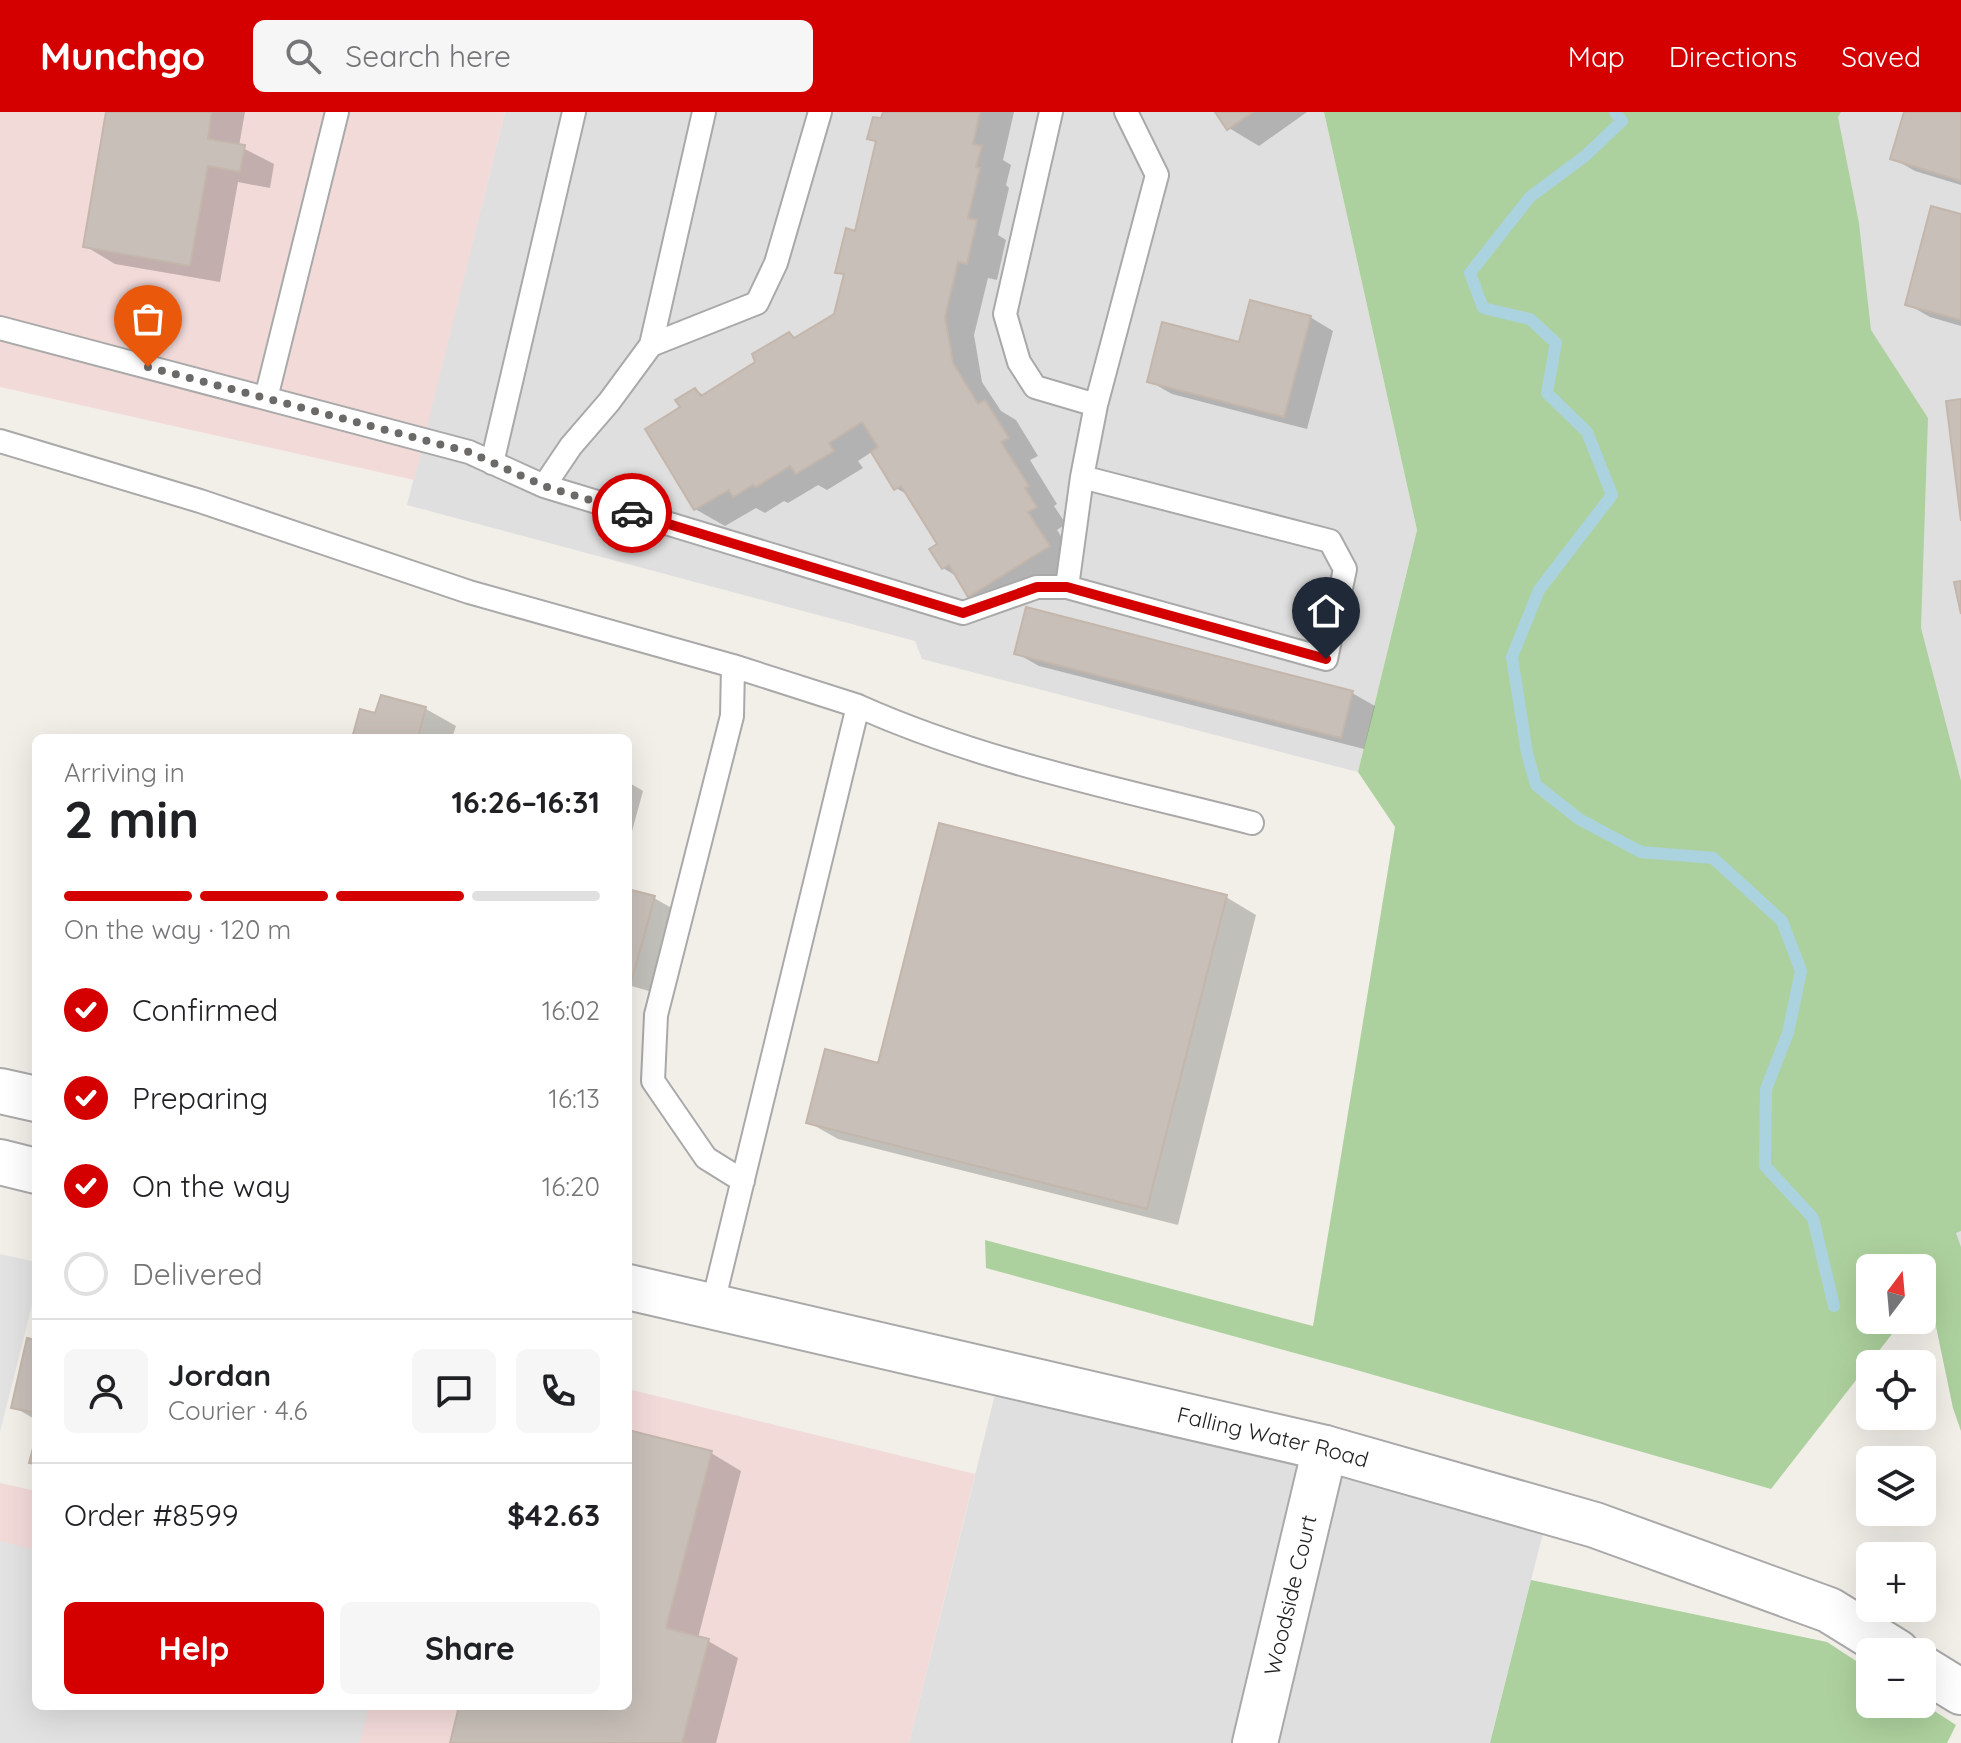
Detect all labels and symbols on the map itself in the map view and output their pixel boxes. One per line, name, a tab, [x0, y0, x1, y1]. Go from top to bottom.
pin	[114, 285, 182, 367]
courier	[592, 473, 672, 553]
pin	[1292, 577, 1360, 659]
north arrow	[1856, 1254, 1936, 1334]
street label: Falling Water Road	[1174, 1400, 1372, 1474]
street label: Woodside Court	[1258, 1512, 1323, 1678]

